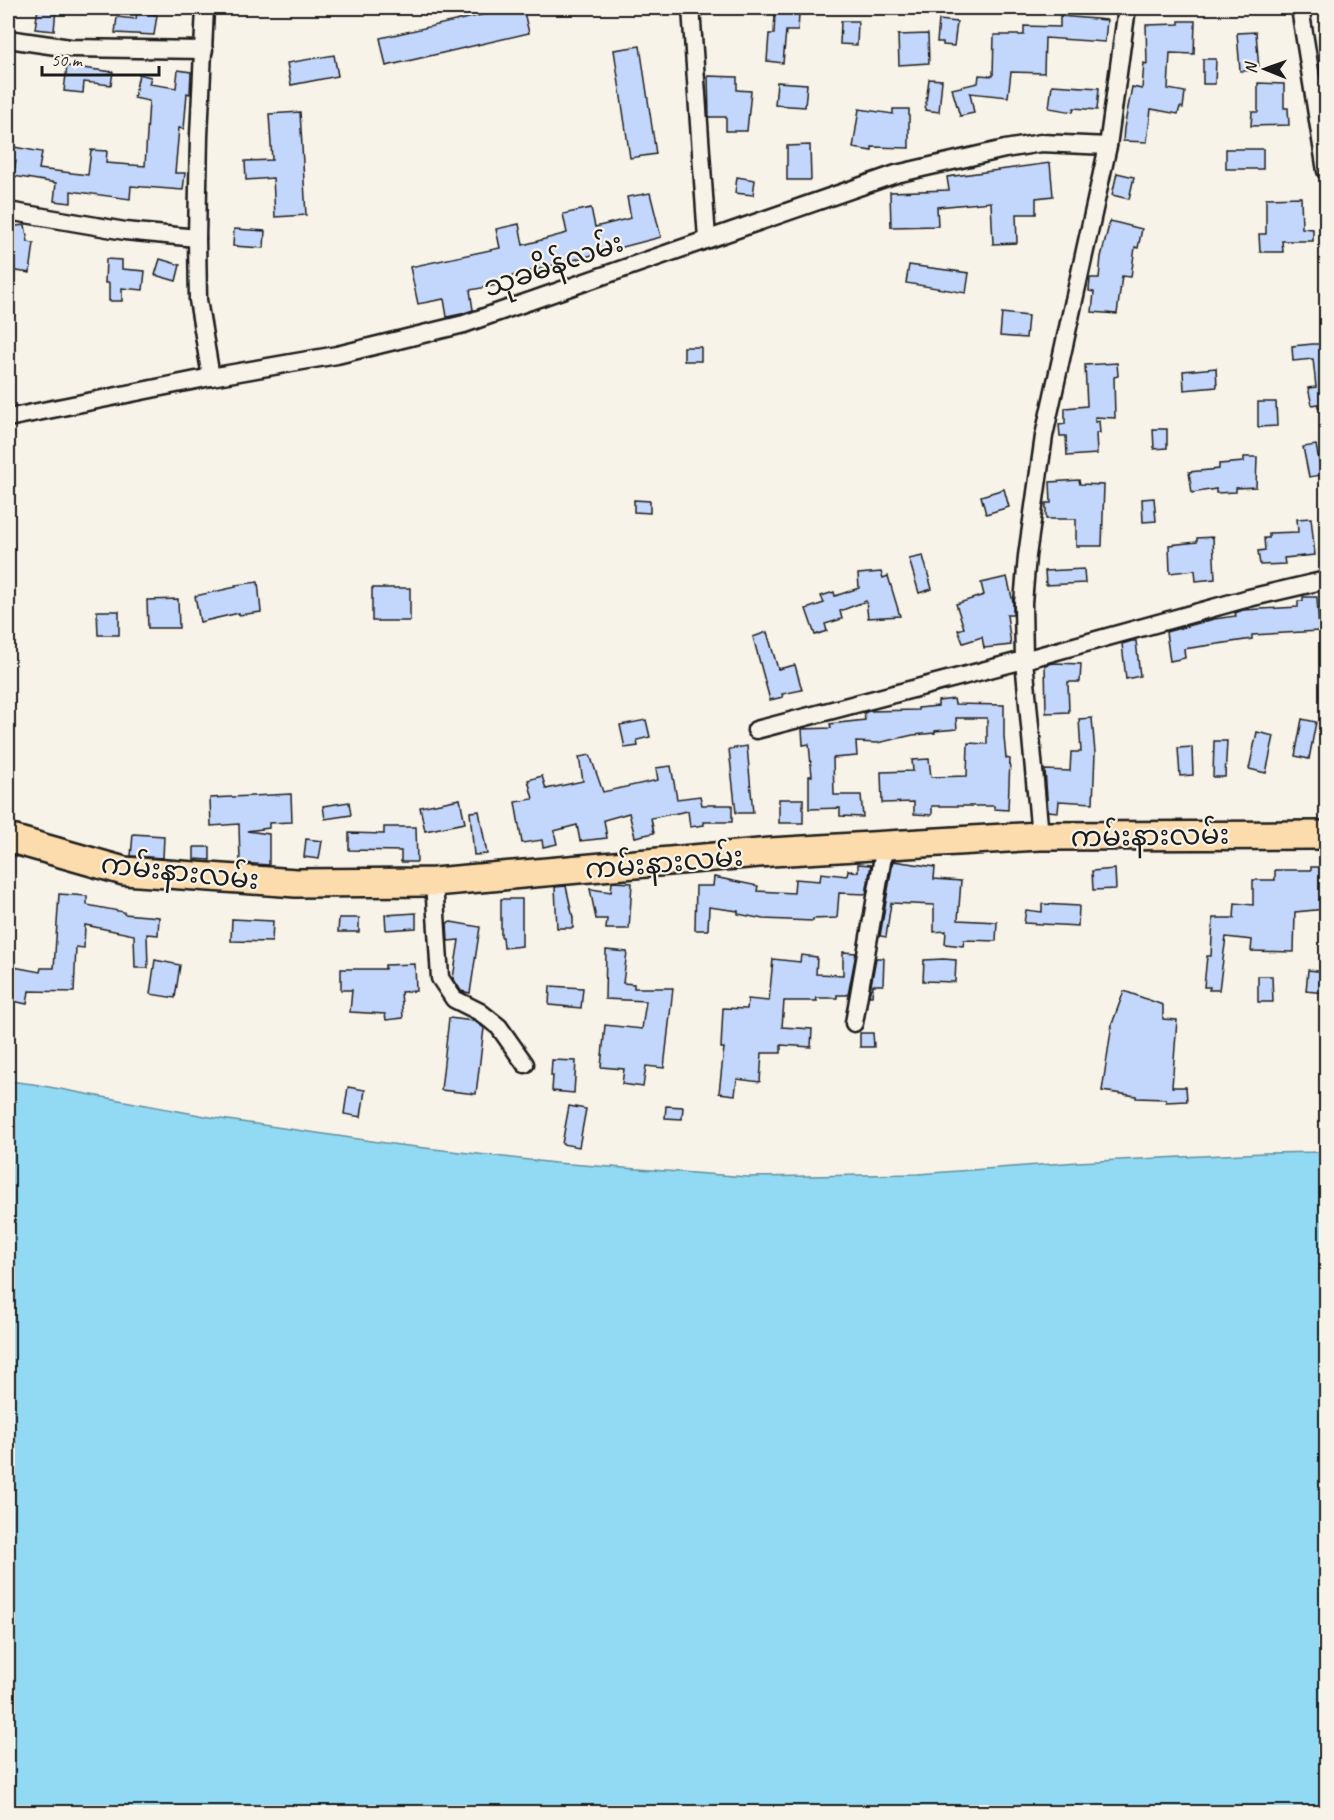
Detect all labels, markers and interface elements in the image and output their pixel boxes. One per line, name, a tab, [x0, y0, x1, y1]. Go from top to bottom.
scale bar	[42, 39, 159, 77]
north arrow	[1235, 39, 1295, 99]
text: 50 m	[51, 49, 84, 71]
text: N	[1241, 61, 1261, 74]
street label: သုခမိန်လမ်း	[478, 223, 629, 309]
street label: ကမ်းနားလမ်း	[1070, 816, 1230, 859]
street label: ကမ်းနားလမ်း	[583, 837, 745, 892]
street label: ကမ်းနားလမ်း	[99, 845, 261, 902]

